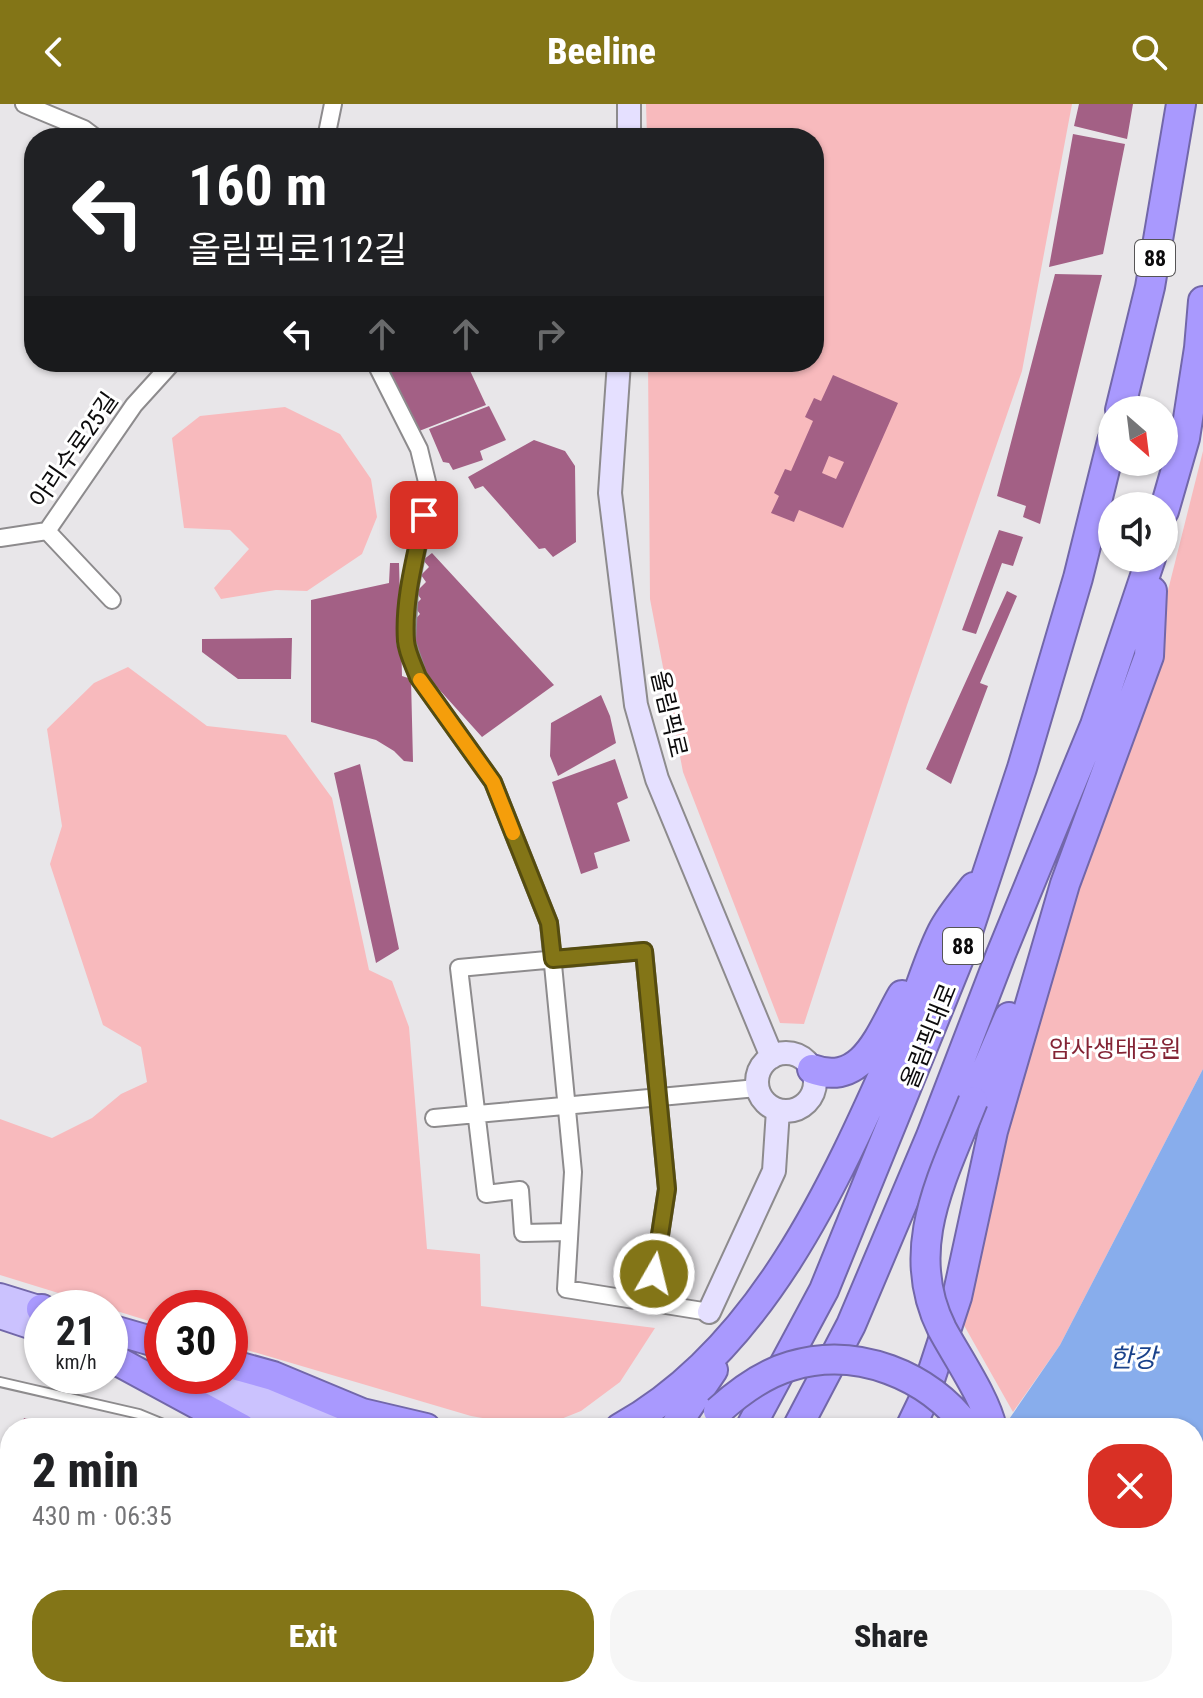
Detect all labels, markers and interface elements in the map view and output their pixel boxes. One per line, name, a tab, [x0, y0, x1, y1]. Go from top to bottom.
icon: back	[32, 30, 76, 74]
icon: search	[1127, 30, 1171, 74]
text: Beeline	[547, 31, 656, 73]
text: 160 m	[188, 153, 327, 219]
icon: left	[56, 160, 160, 264]
text: 올림픽로112길	[188, 229, 407, 271]
road number: 88	[1135, 240, 1175, 276]
icon: left	[276, 312, 320, 356]
icon: ahead	[360, 312, 404, 356]
icon: ahead	[444, 312, 488, 356]
icon: right	[528, 312, 572, 356]
street label: 아리수로25길	[24, 387, 124, 513]
north arrow	[1098, 396, 1178, 476]
map controls	[1098, 396, 1178, 572]
pin	[390, 481, 458, 549]
button: sound	[1098, 492, 1178, 572]
icon: arrive	[402, 493, 446, 537]
street label: 올림픽로	[645, 668, 693, 760]
road number: 88	[943, 928, 983, 964]
street label: 올림픽대로	[895, 980, 963, 1092]
park label: 암사생태공원	[1049, 1035, 1181, 1063]
position arrow	[612, 1232, 696, 1316]
speed limit sign: 30	[144, 1290, 248, 1394]
text: 21	[56, 1308, 96, 1355]
water label: 한강	[1109, 1343, 1160, 1373]
text: km/h	[55, 1350, 97, 1374]
text: 2 min	[32, 1442, 139, 1499]
button: close	[1088, 1444, 1172, 1528]
text: 430 m · 06:35	[32, 1501, 172, 1531]
button: Exit	[32, 1590, 594, 1682]
button: Share	[610, 1590, 1172, 1682]

